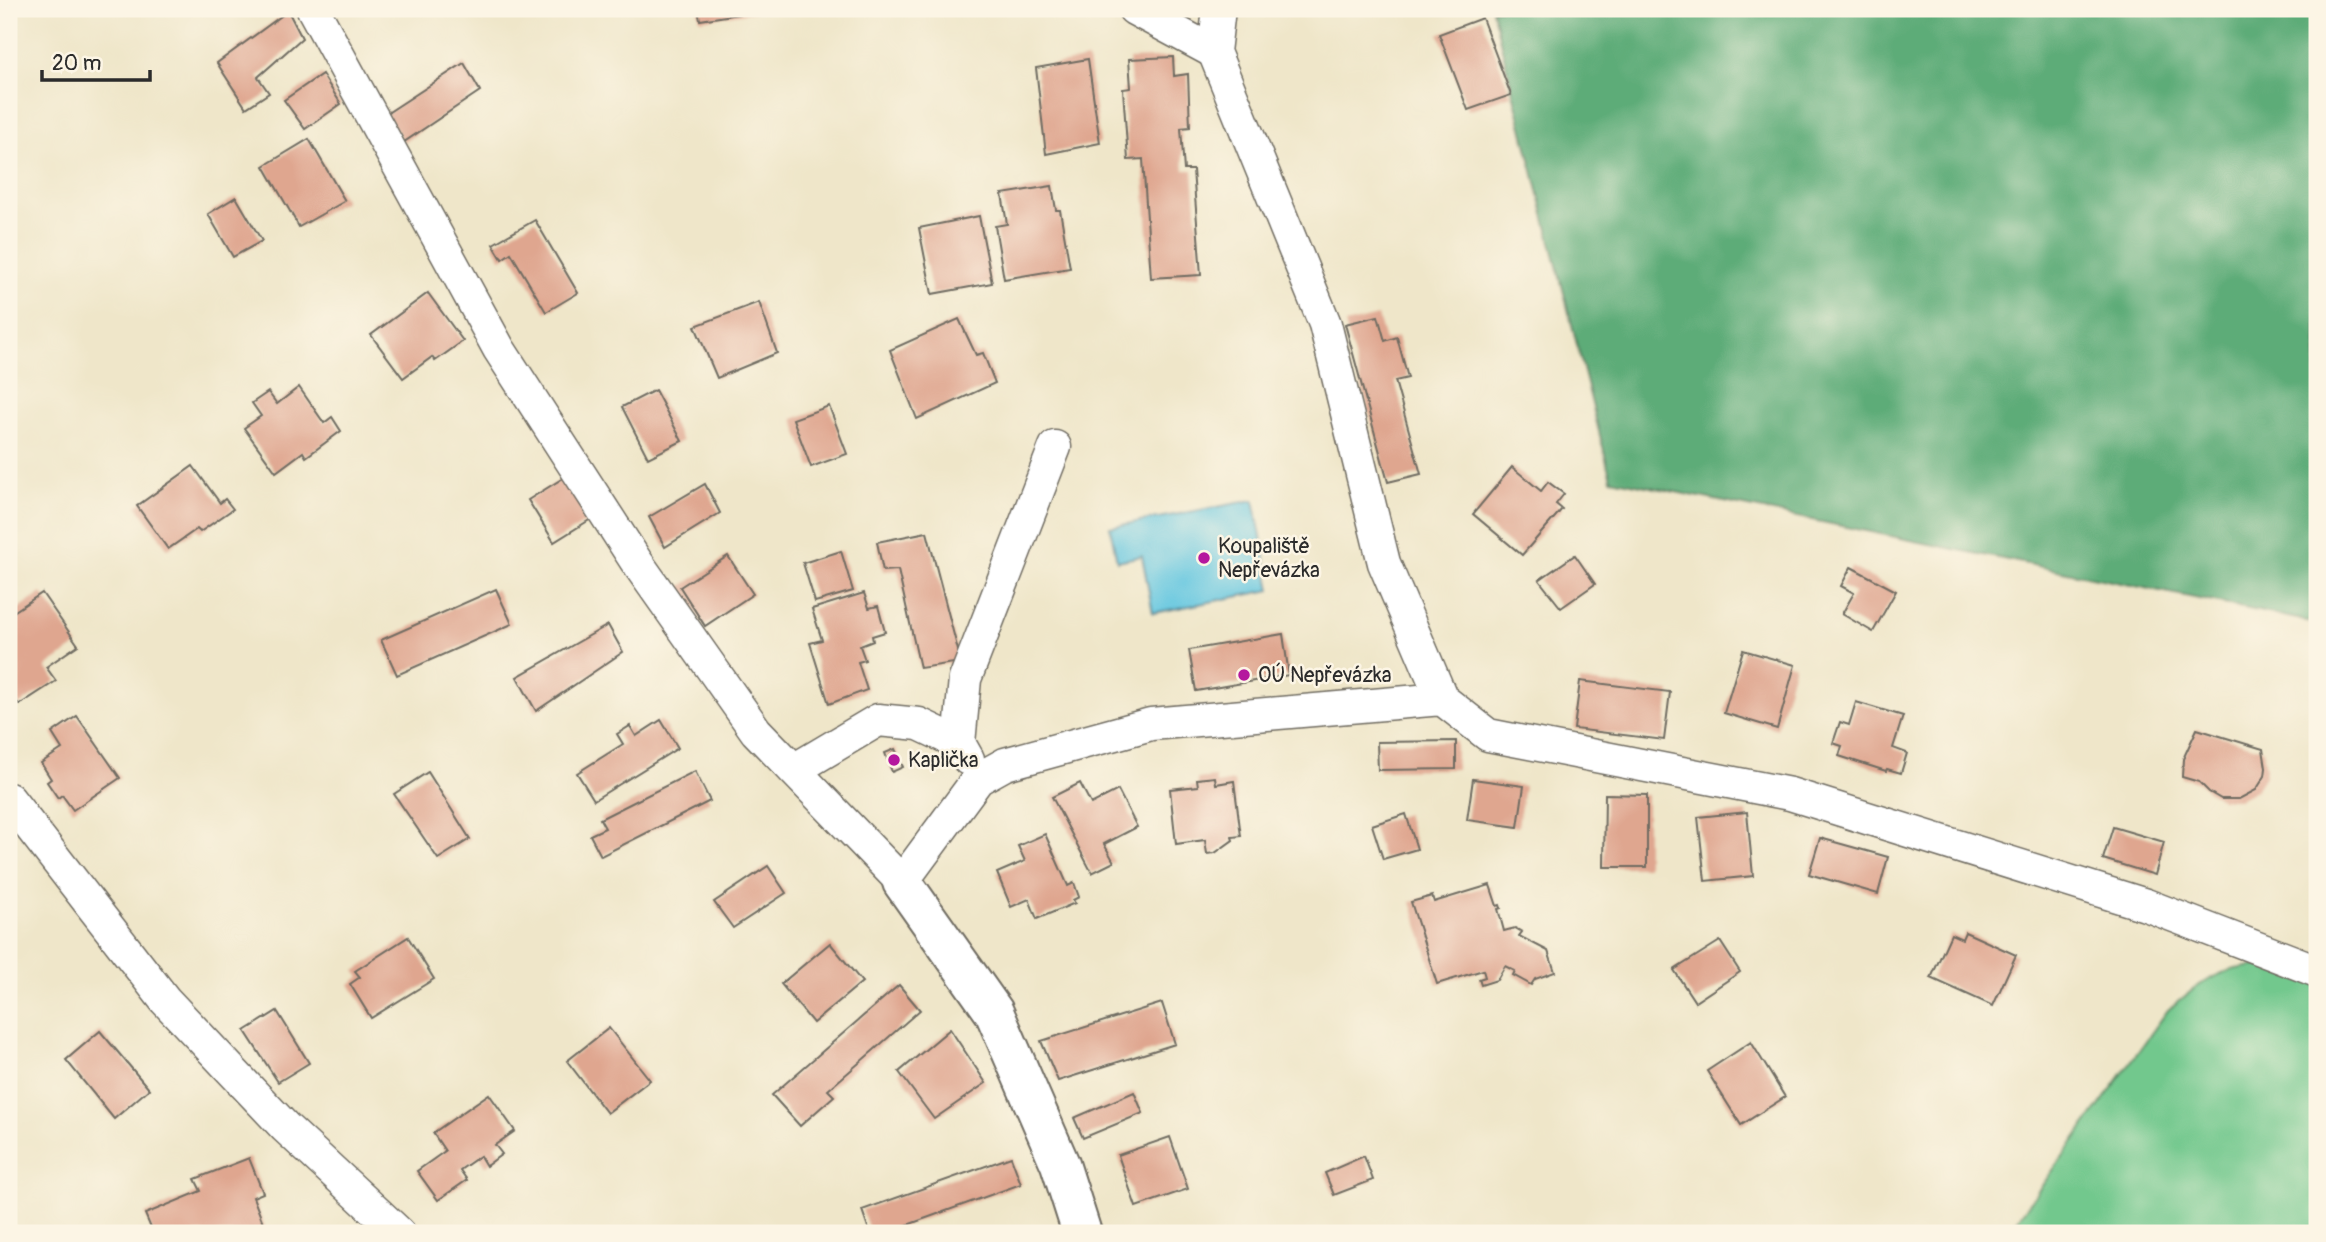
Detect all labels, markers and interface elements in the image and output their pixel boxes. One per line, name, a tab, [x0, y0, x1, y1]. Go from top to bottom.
scale bar	[42, 38, 150, 82]
text: 20 m	[52, 50, 101, 77]
place label: Koupaliště Nepřevázka	[1218, 533, 1320, 584]
marker: Koupaliště Nepřevázka	[1196, 550, 1212, 566]
place label: OÚ Nepřevázka	[1258, 662, 1392, 689]
marker: OÚ Nepřevázka	[1236, 667, 1252, 683]
place label: Kaplička	[908, 747, 978, 774]
marker: Kaplička	[886, 752, 902, 768]

